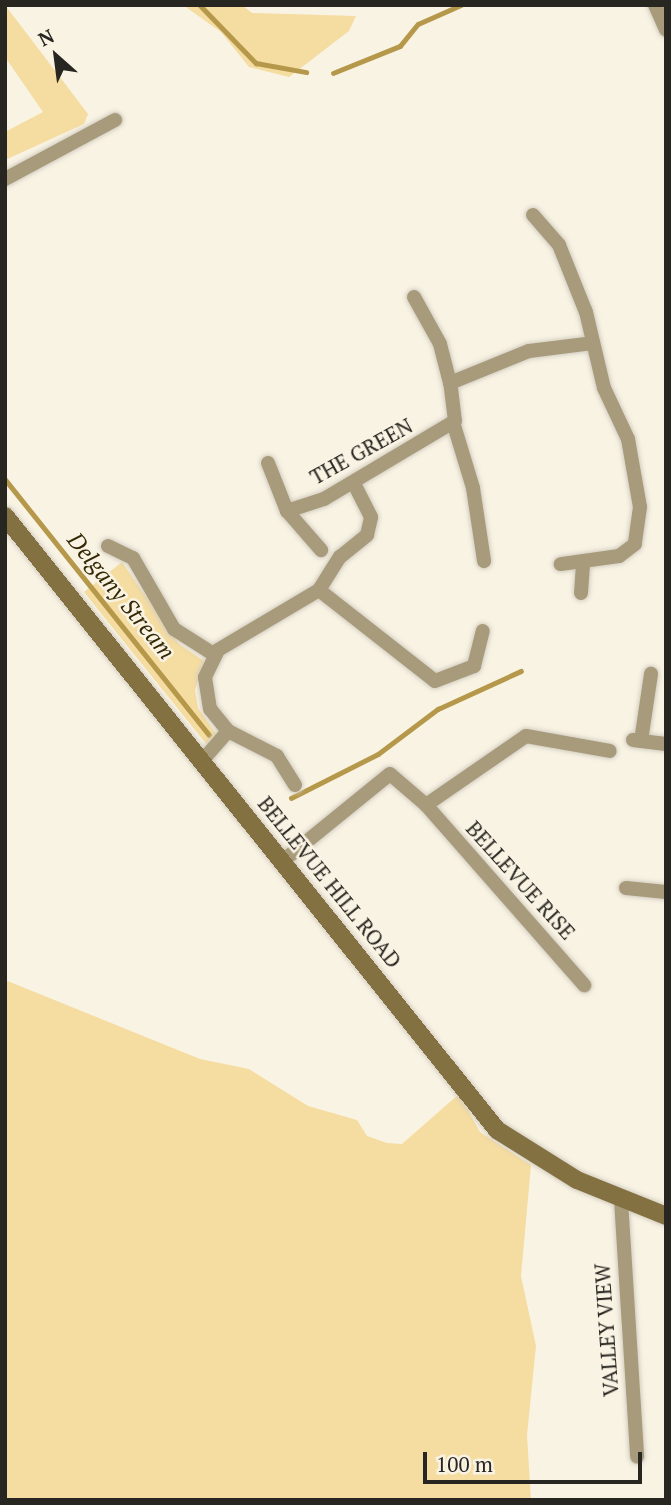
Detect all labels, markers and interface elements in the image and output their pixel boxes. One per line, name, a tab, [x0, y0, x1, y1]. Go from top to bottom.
north arrow	[21, 21, 91, 91]
text: N	[34, 23, 58, 51]
street label: THE GREEN	[305, 413, 417, 489]
water label: Delgany Stream	[61, 527, 181, 665]
street label: BELLEVUE HILL ROAD	[253, 791, 407, 973]
street label: BELLEVUE RISE	[461, 816, 581, 944]
street label: VALLEY VIEW	[589, 1262, 623, 1398]
scale bar	[426, 1438, 645, 1482]
text: 100 m	[436, 1450, 493, 1478]

